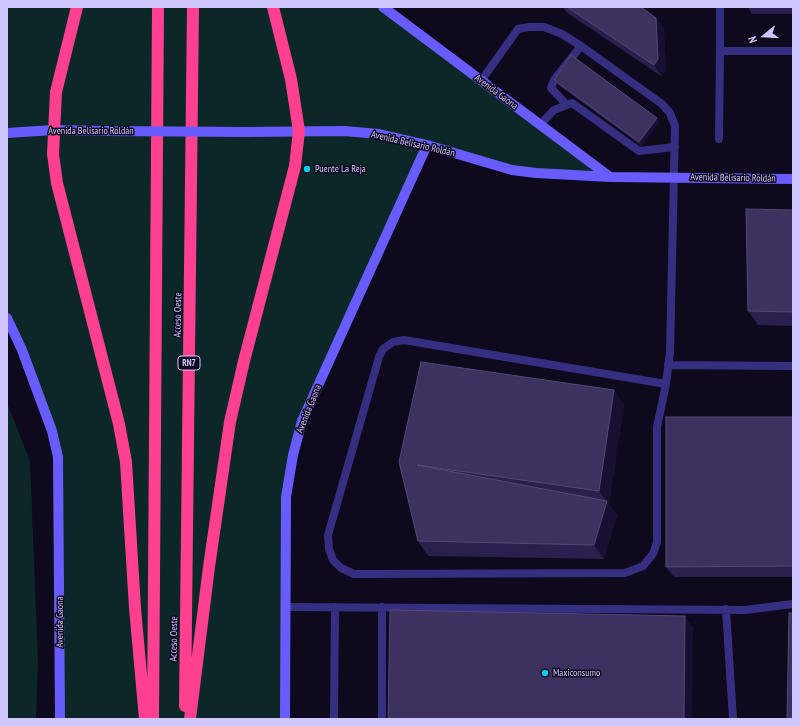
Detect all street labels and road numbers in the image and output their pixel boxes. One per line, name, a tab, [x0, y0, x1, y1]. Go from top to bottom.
street label: Avenida Gaona	[472, 72, 520, 112]
street label: Avenida Belisario Roldán	[48, 125, 134, 137]
street label: Avenida Belisario Roldán	[370, 129, 456, 159]
street label: Avenida Belisario Roldán	[690, 171, 776, 185]
street label: Acceso Oeste	[172, 292, 184, 338]
road number: RN7	[178, 356, 200, 370]
street label: Avenida Gaona	[294, 383, 324, 435]
street label: Avenida Gaona	[54, 596, 66, 648]
street label: Acceso Oeste	[168, 616, 180, 662]

